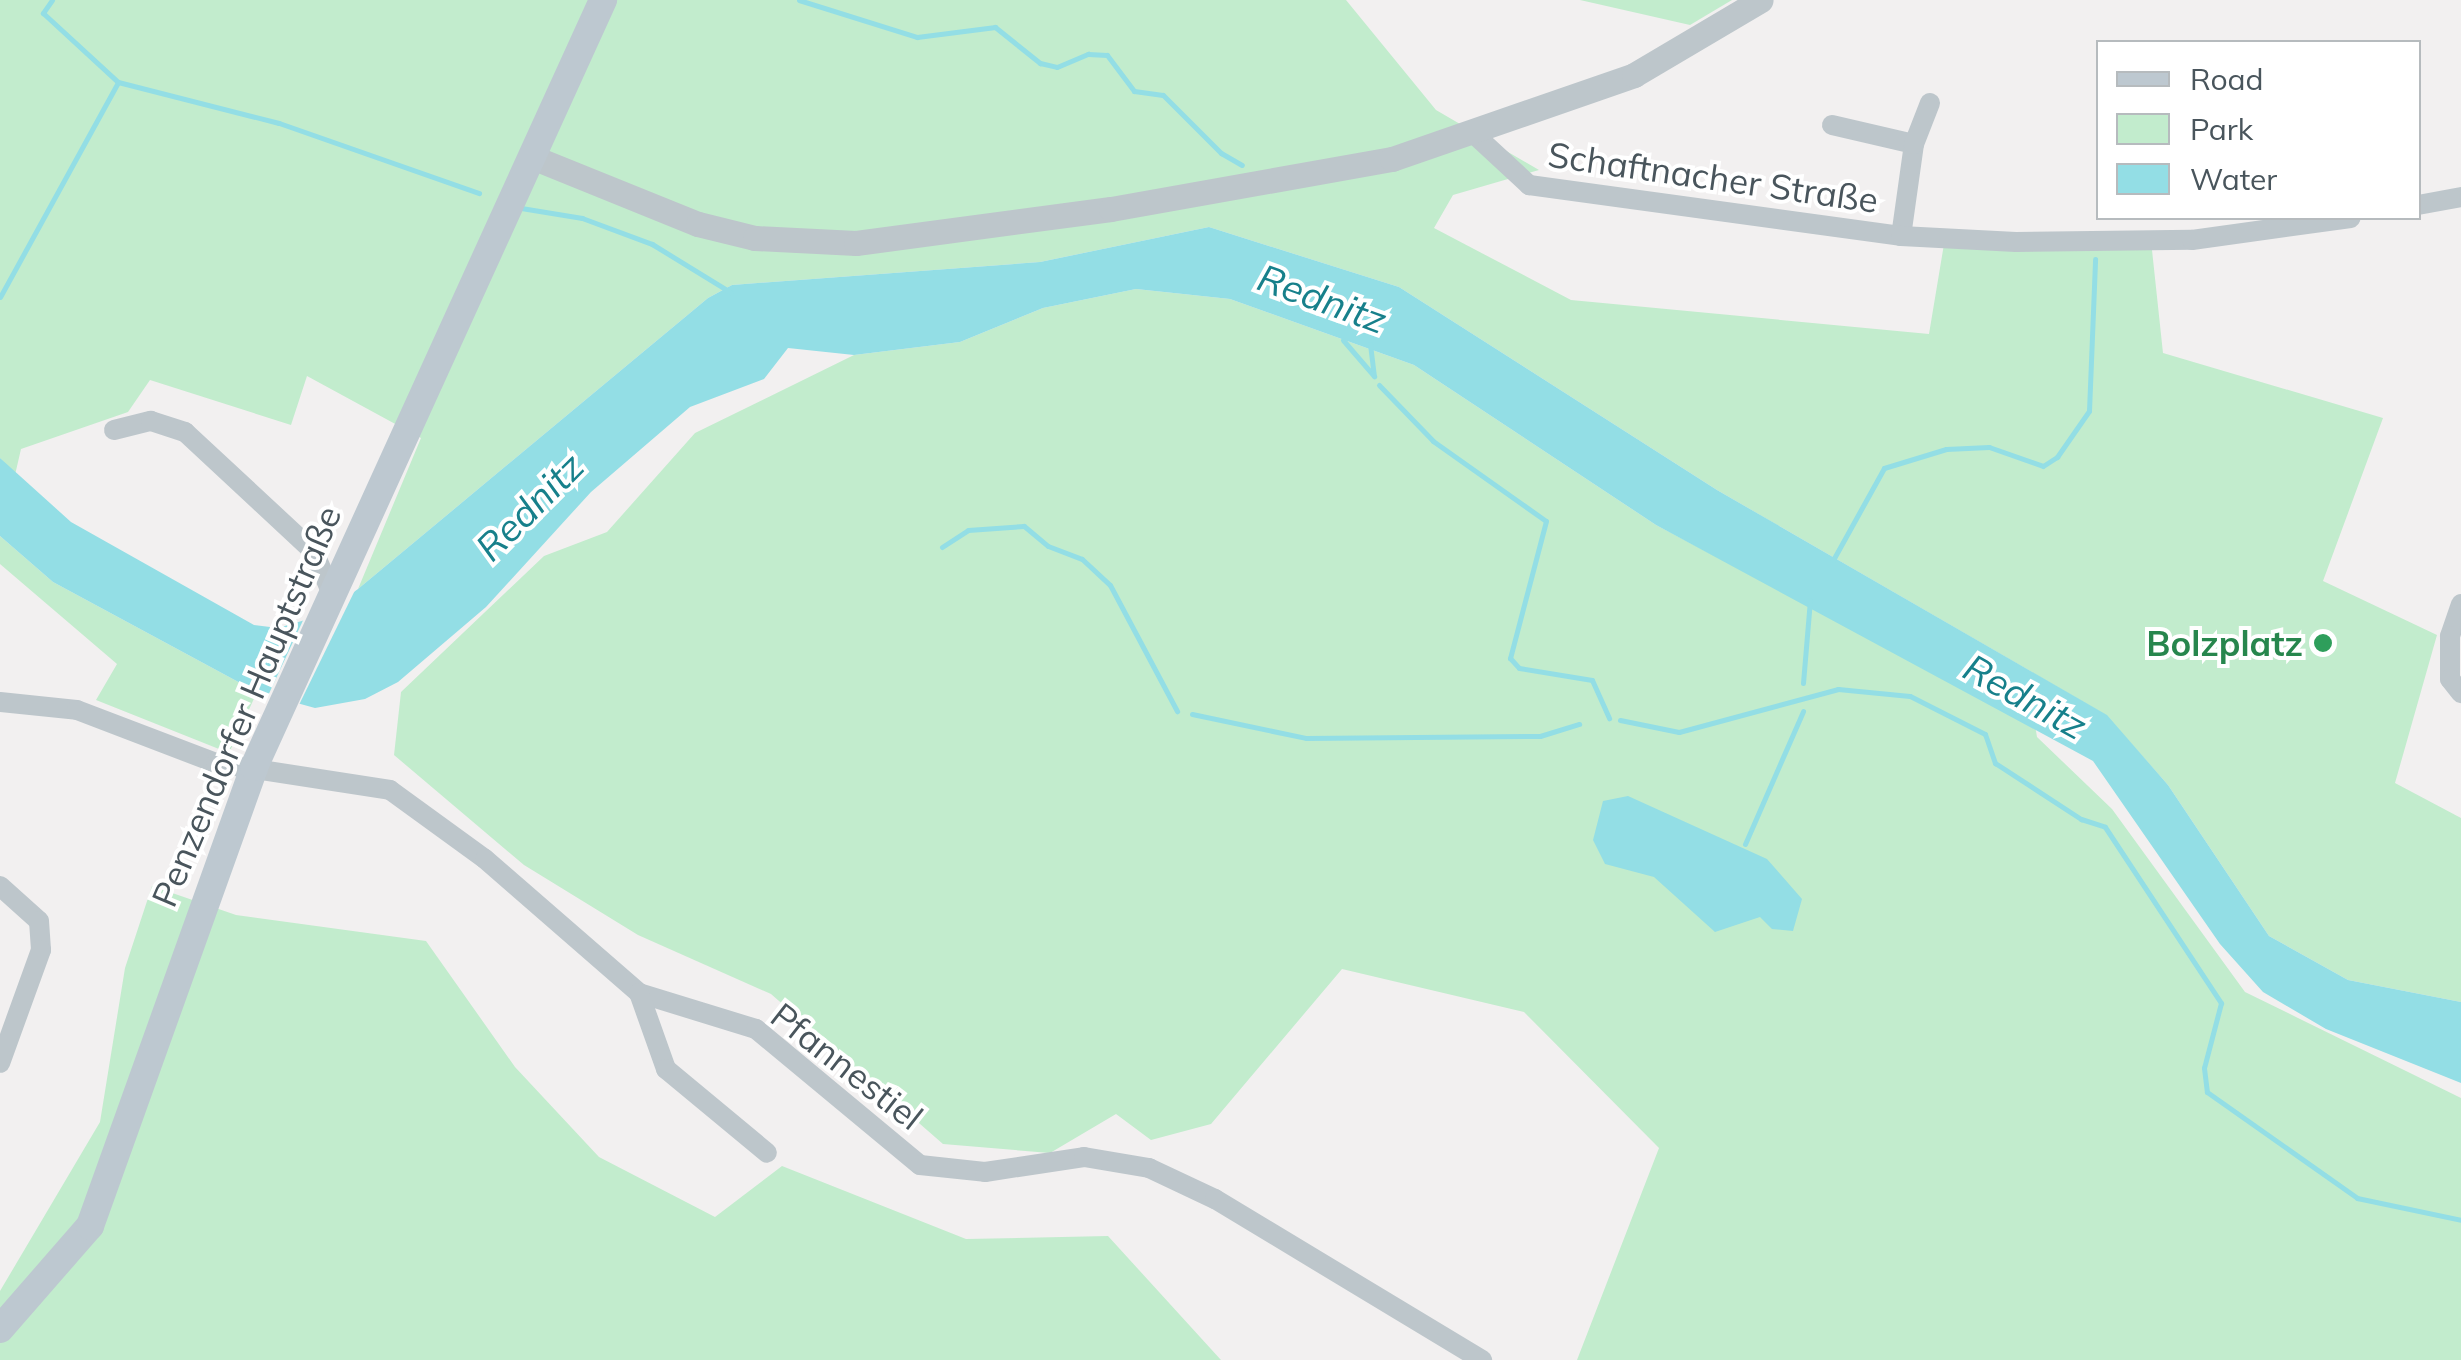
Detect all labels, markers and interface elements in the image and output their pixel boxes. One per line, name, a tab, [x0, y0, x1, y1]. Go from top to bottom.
legend	[2096, 40, 2421, 220]
text: Road	[2190, 60, 2264, 98]
text: Park	[2190, 110, 2253, 148]
street label: Schaftnacher Straße	[1545, 133, 1881, 221]
text: Water	[2190, 160, 2277, 198]
water label: Rednitz	[1251, 255, 1393, 343]
water label: Rednitz	[467, 444, 593, 570]
street label: Penzendorfer Hauptstraße	[142, 499, 350, 913]
place label: Bolzplatz	[2146, 622, 2303, 664]
marker: Bolzplatz	[2312, 632, 2334, 654]
water label: Rednitz	[1955, 645, 2095, 749]
street label: Pfannestiel	[763, 994, 931, 1138]

